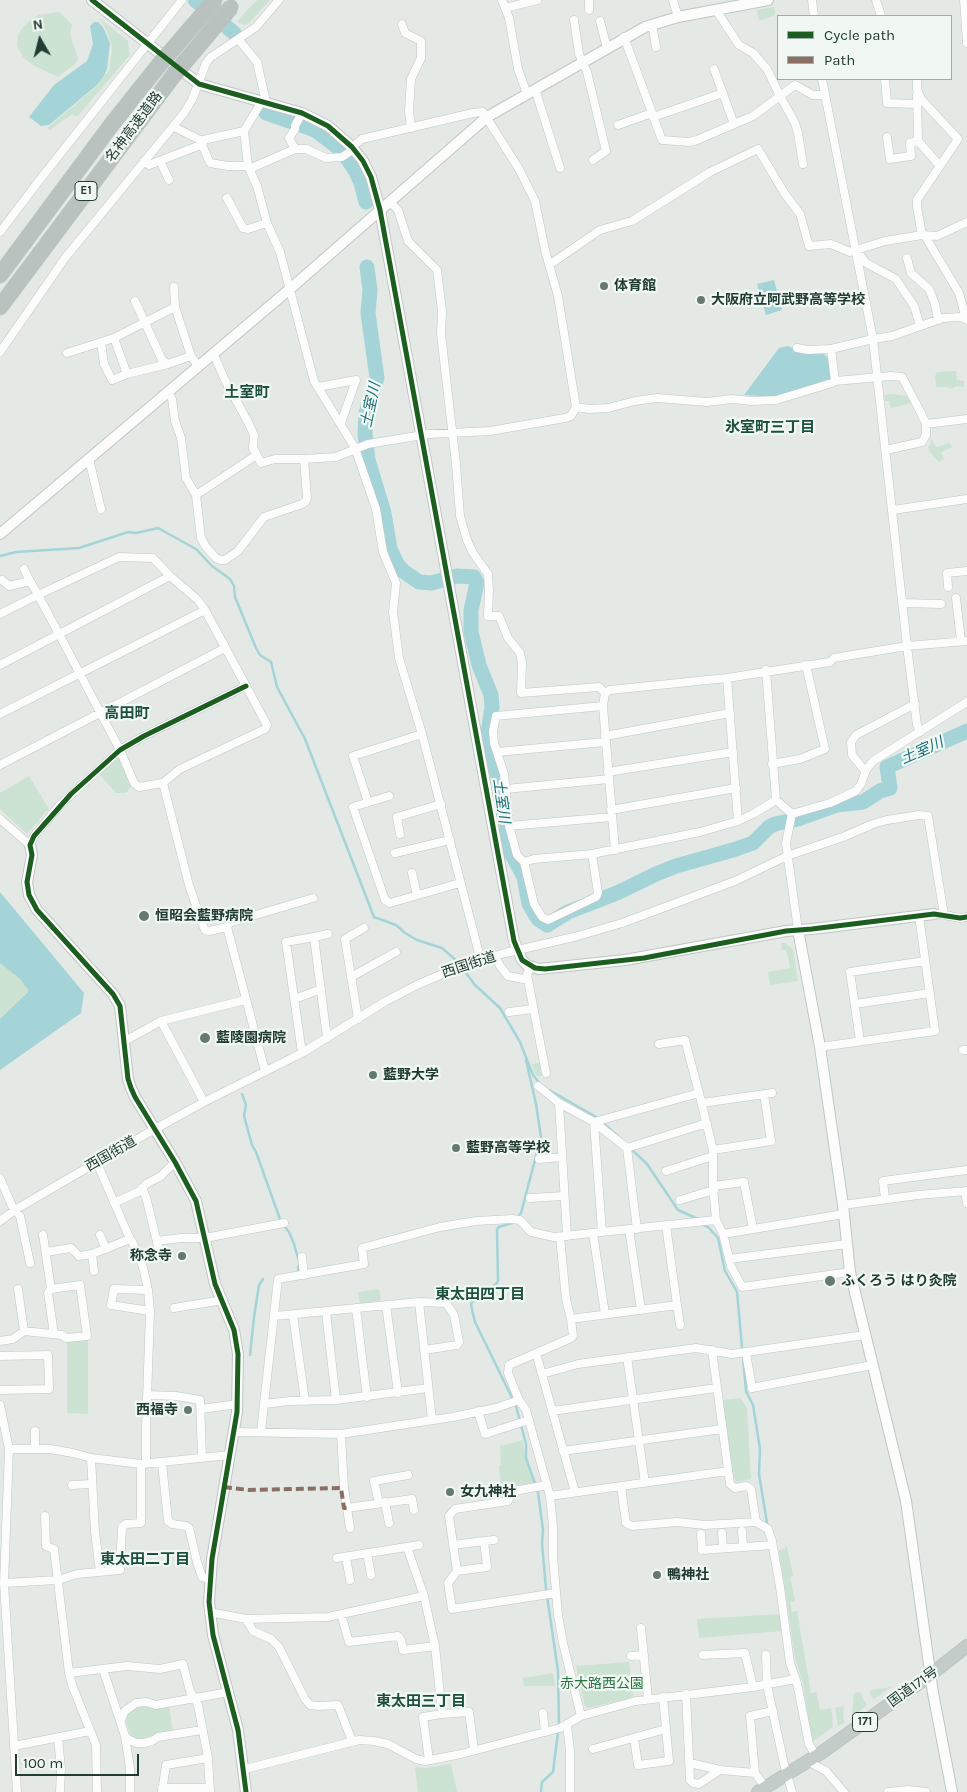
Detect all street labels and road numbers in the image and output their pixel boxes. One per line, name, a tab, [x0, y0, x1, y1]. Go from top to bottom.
street label: 名神高速道路	[102, 88, 166, 166]
road number: E1	[75, 182, 97, 200]
street label: 西国街道	[440, 948, 498, 982]
street label: 西国街道	[83, 1133, 139, 1175]
street label: 国道171号	[885, 1663, 941, 1711]
road number: 171	[852, 1712, 878, 1731]

